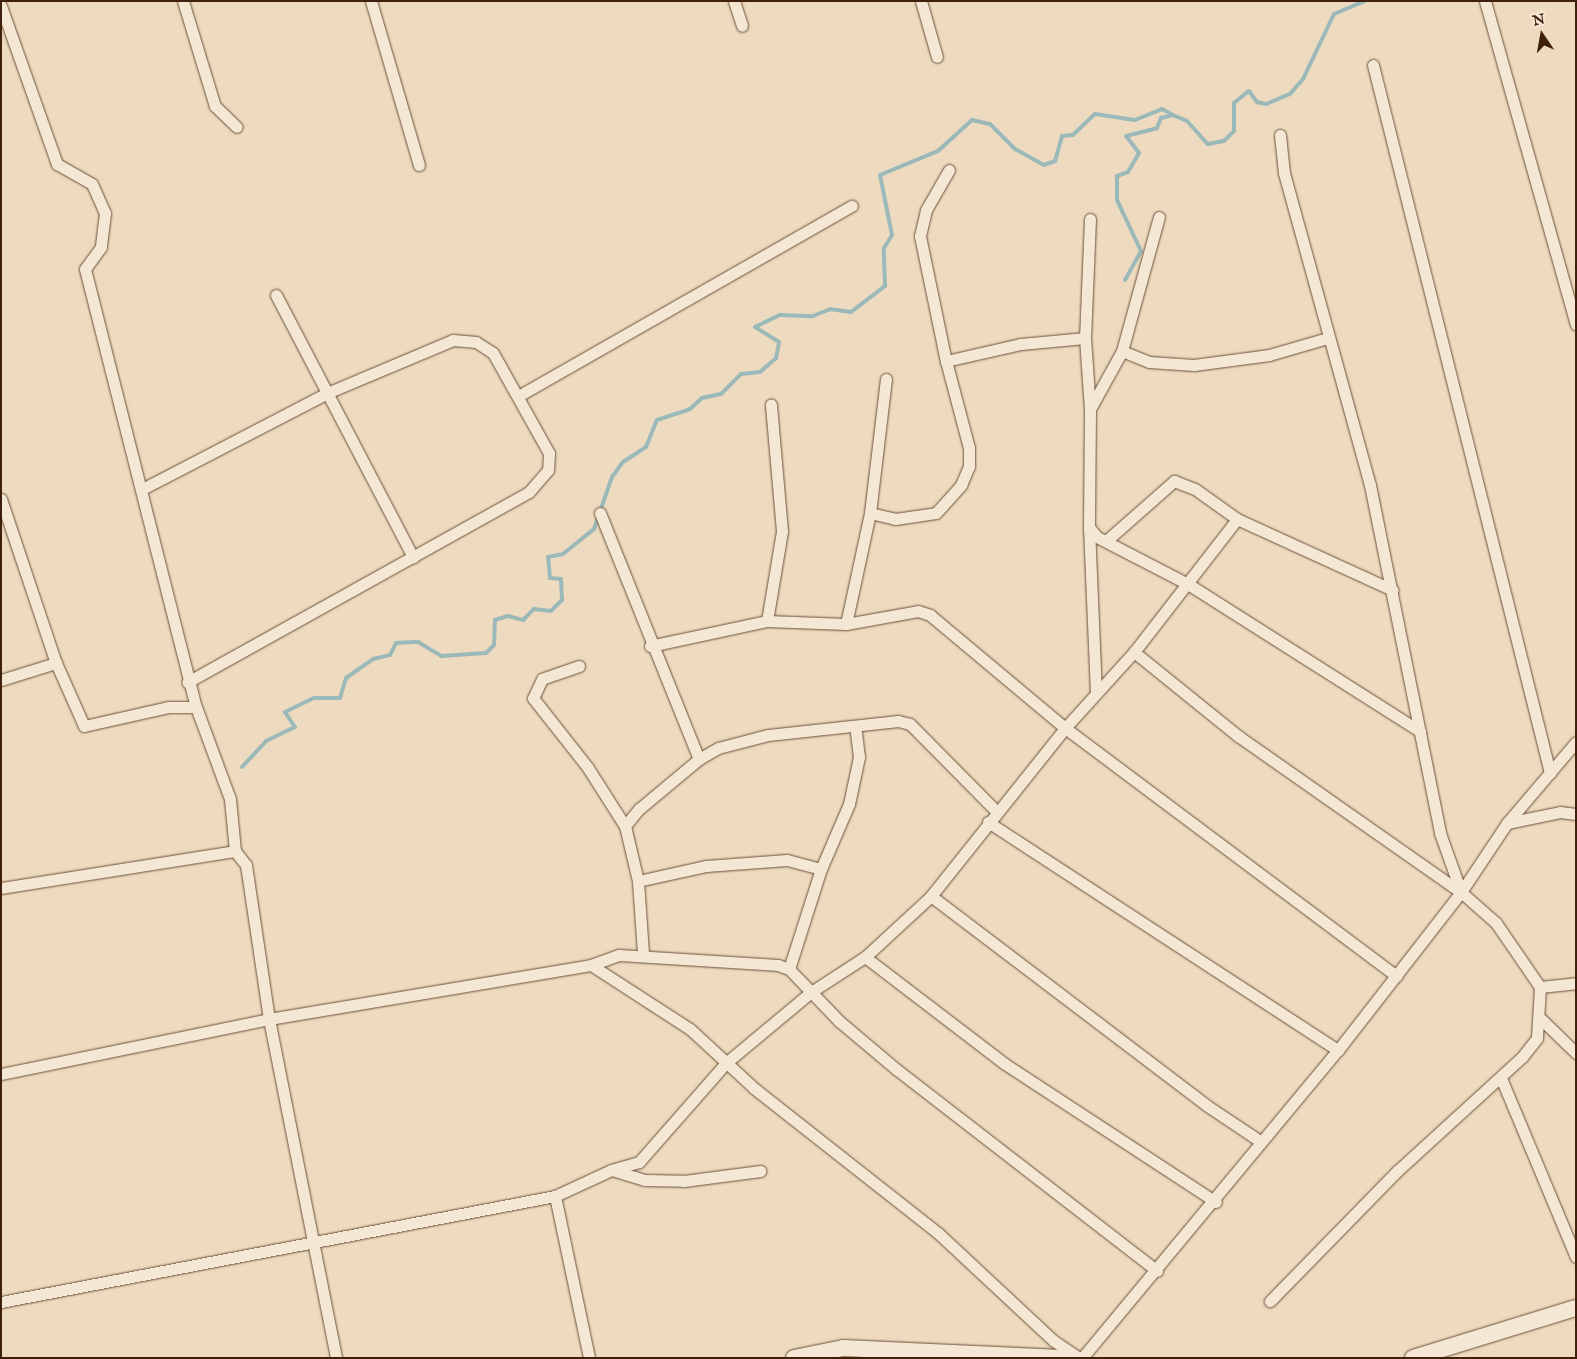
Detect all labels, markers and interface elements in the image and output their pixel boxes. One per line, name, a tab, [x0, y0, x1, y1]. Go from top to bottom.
north arrow	[1517, 10, 1567, 60]
text: N	[1531, 10, 1547, 30]

